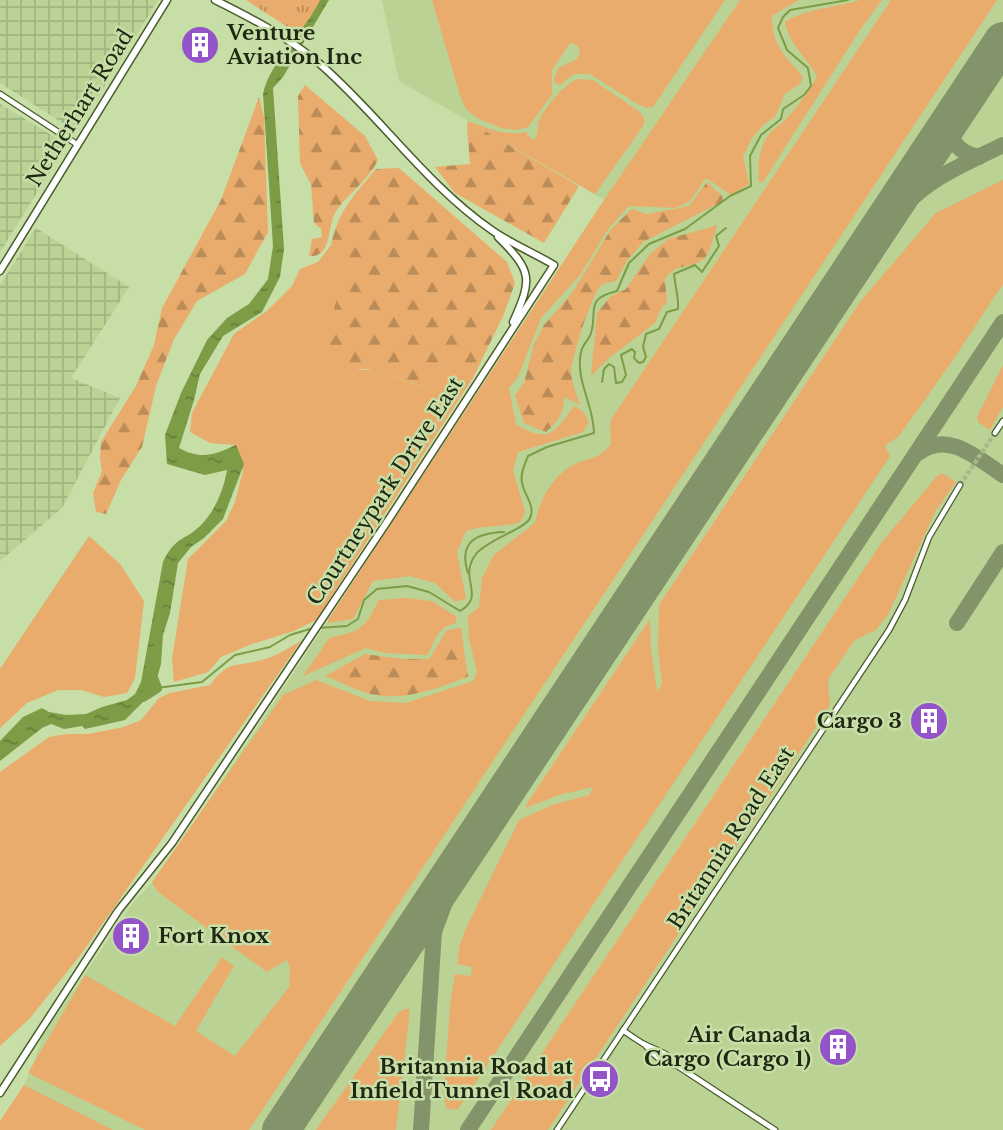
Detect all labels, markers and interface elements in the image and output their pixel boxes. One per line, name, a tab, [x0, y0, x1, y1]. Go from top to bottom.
place label: Venture Aviation Inc	[226, 20, 362, 70]
street label: Netherhart Road	[21, 24, 139, 192]
building icon: Venture Aviation Inc	[179, 24, 221, 66]
street label: Courtneypark Drive East	[301, 372, 469, 610]
building icon: Cargo 3	[908, 700, 950, 742]
place label: Cargo 3	[817, 708, 902, 734]
street label: Britannia Road East	[662, 742, 800, 934]
building icon: Fort Knox	[110, 915, 152, 957]
place label: Fort Knox	[158, 923, 270, 949]
place label: Air Canada Cargo (Cargo 1)	[644, 1022, 811, 1072]
building icon: Air Canada Cargo (Cargo 1)	[817, 1026, 859, 1068]
place label: Britannia Road at Infield Tunnel Road	[350, 1054, 573, 1104]
bus stop icon: Britannia Road at Infield Tunnel Road	[579, 1058, 621, 1100]

